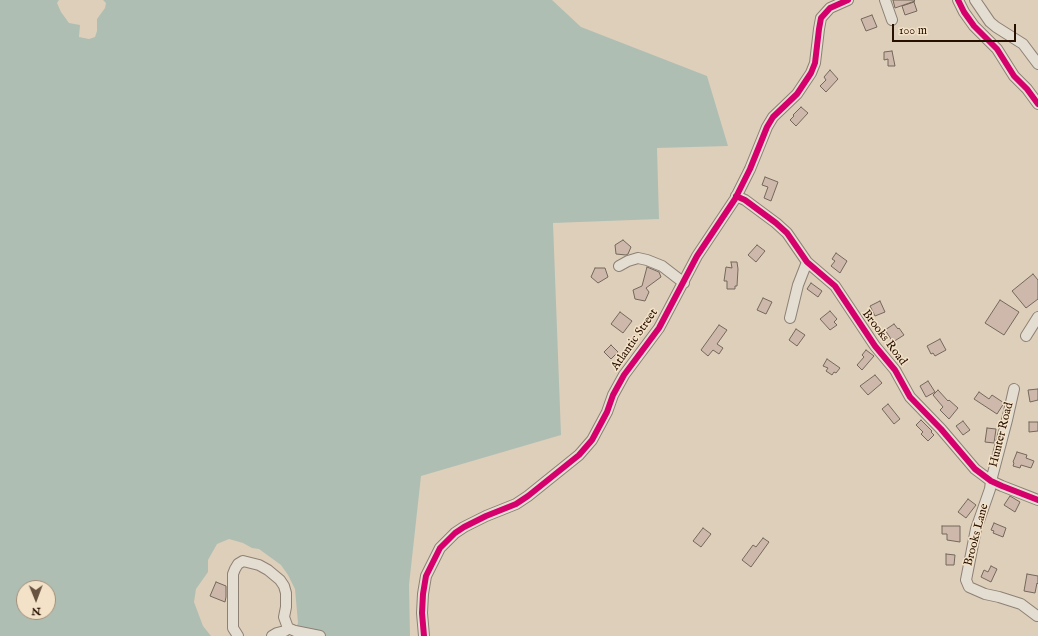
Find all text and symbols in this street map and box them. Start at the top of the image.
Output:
scale bar [894,16,1018,42]
text: 100 m [899,23,927,38]
street label: Atlantic Street [608,306,662,374]
street label: Brooks Road [859,307,909,369]
street label: Hunter Road [987,401,1017,469]
street label: Brooks Lane [962,502,992,568]
north arrow [16,580,56,620]
text: N [31,604,41,618]

